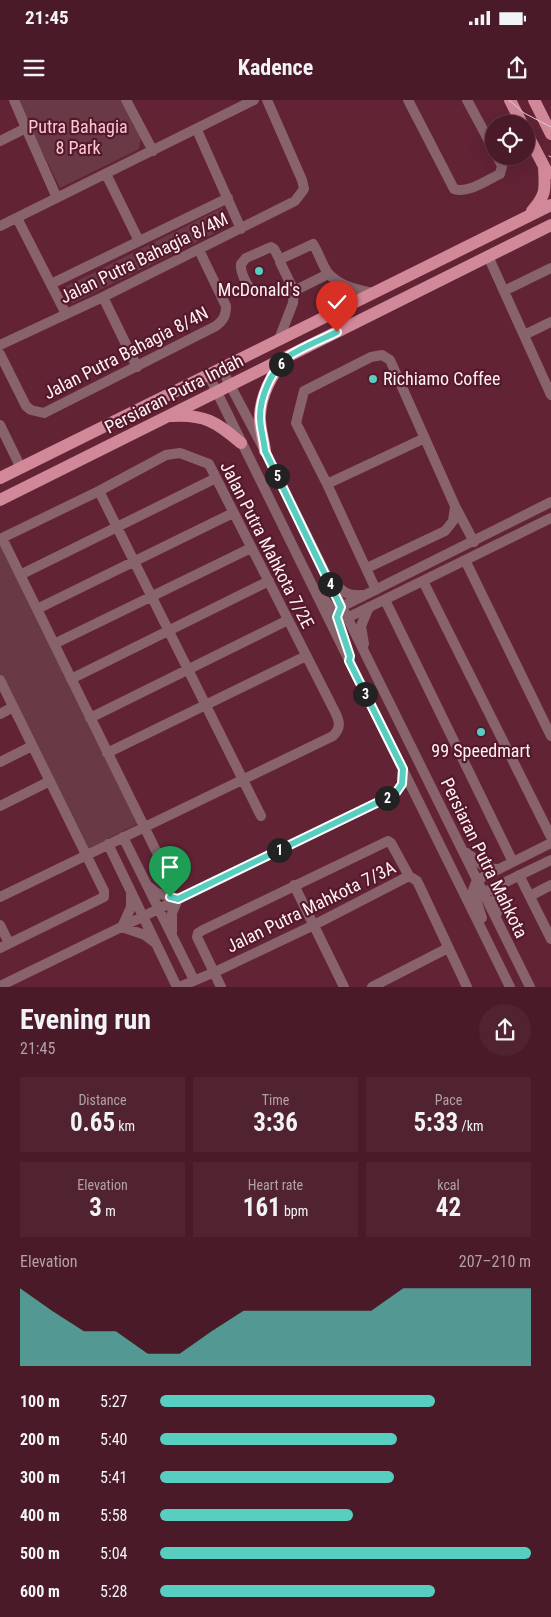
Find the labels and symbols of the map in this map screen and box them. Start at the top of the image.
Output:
park label: Putra Bahagia 8 Park [28,116,128,158]
street label: Jalan Putra Bahagia 8/4M [56,208,231,307]
marker: McDonald's [253,265,265,277]
place label: McDonald's [218,279,300,300]
pin [316,281,358,332]
street label: Jalan Putra Bahagia 8/4N [40,302,212,403]
street label: Persiaran Putra Indah [101,350,247,438]
pin: 6 [268,352,294,376]
place label: Richiamo Coffee [383,368,500,389]
marker: Richiamo Coffee [367,373,379,385]
street label: Jalan Putra Mahkota 7/2E [216,458,319,632]
pin: 5 [264,464,290,488]
pin: 4 [318,572,342,596]
pin: 3 [352,682,378,706]
marker: 99 Speedmart [475,726,487,738]
place label: 99 Speedmart [431,740,531,761]
street label: Persiaran Putra Mahkota [437,774,532,941]
pin: 2 [374,786,400,810]
pin: 1 [266,838,292,862]
pin [149,846,191,897]
street label: Jalan Putra Mahkota 7/3A [223,856,399,957]

